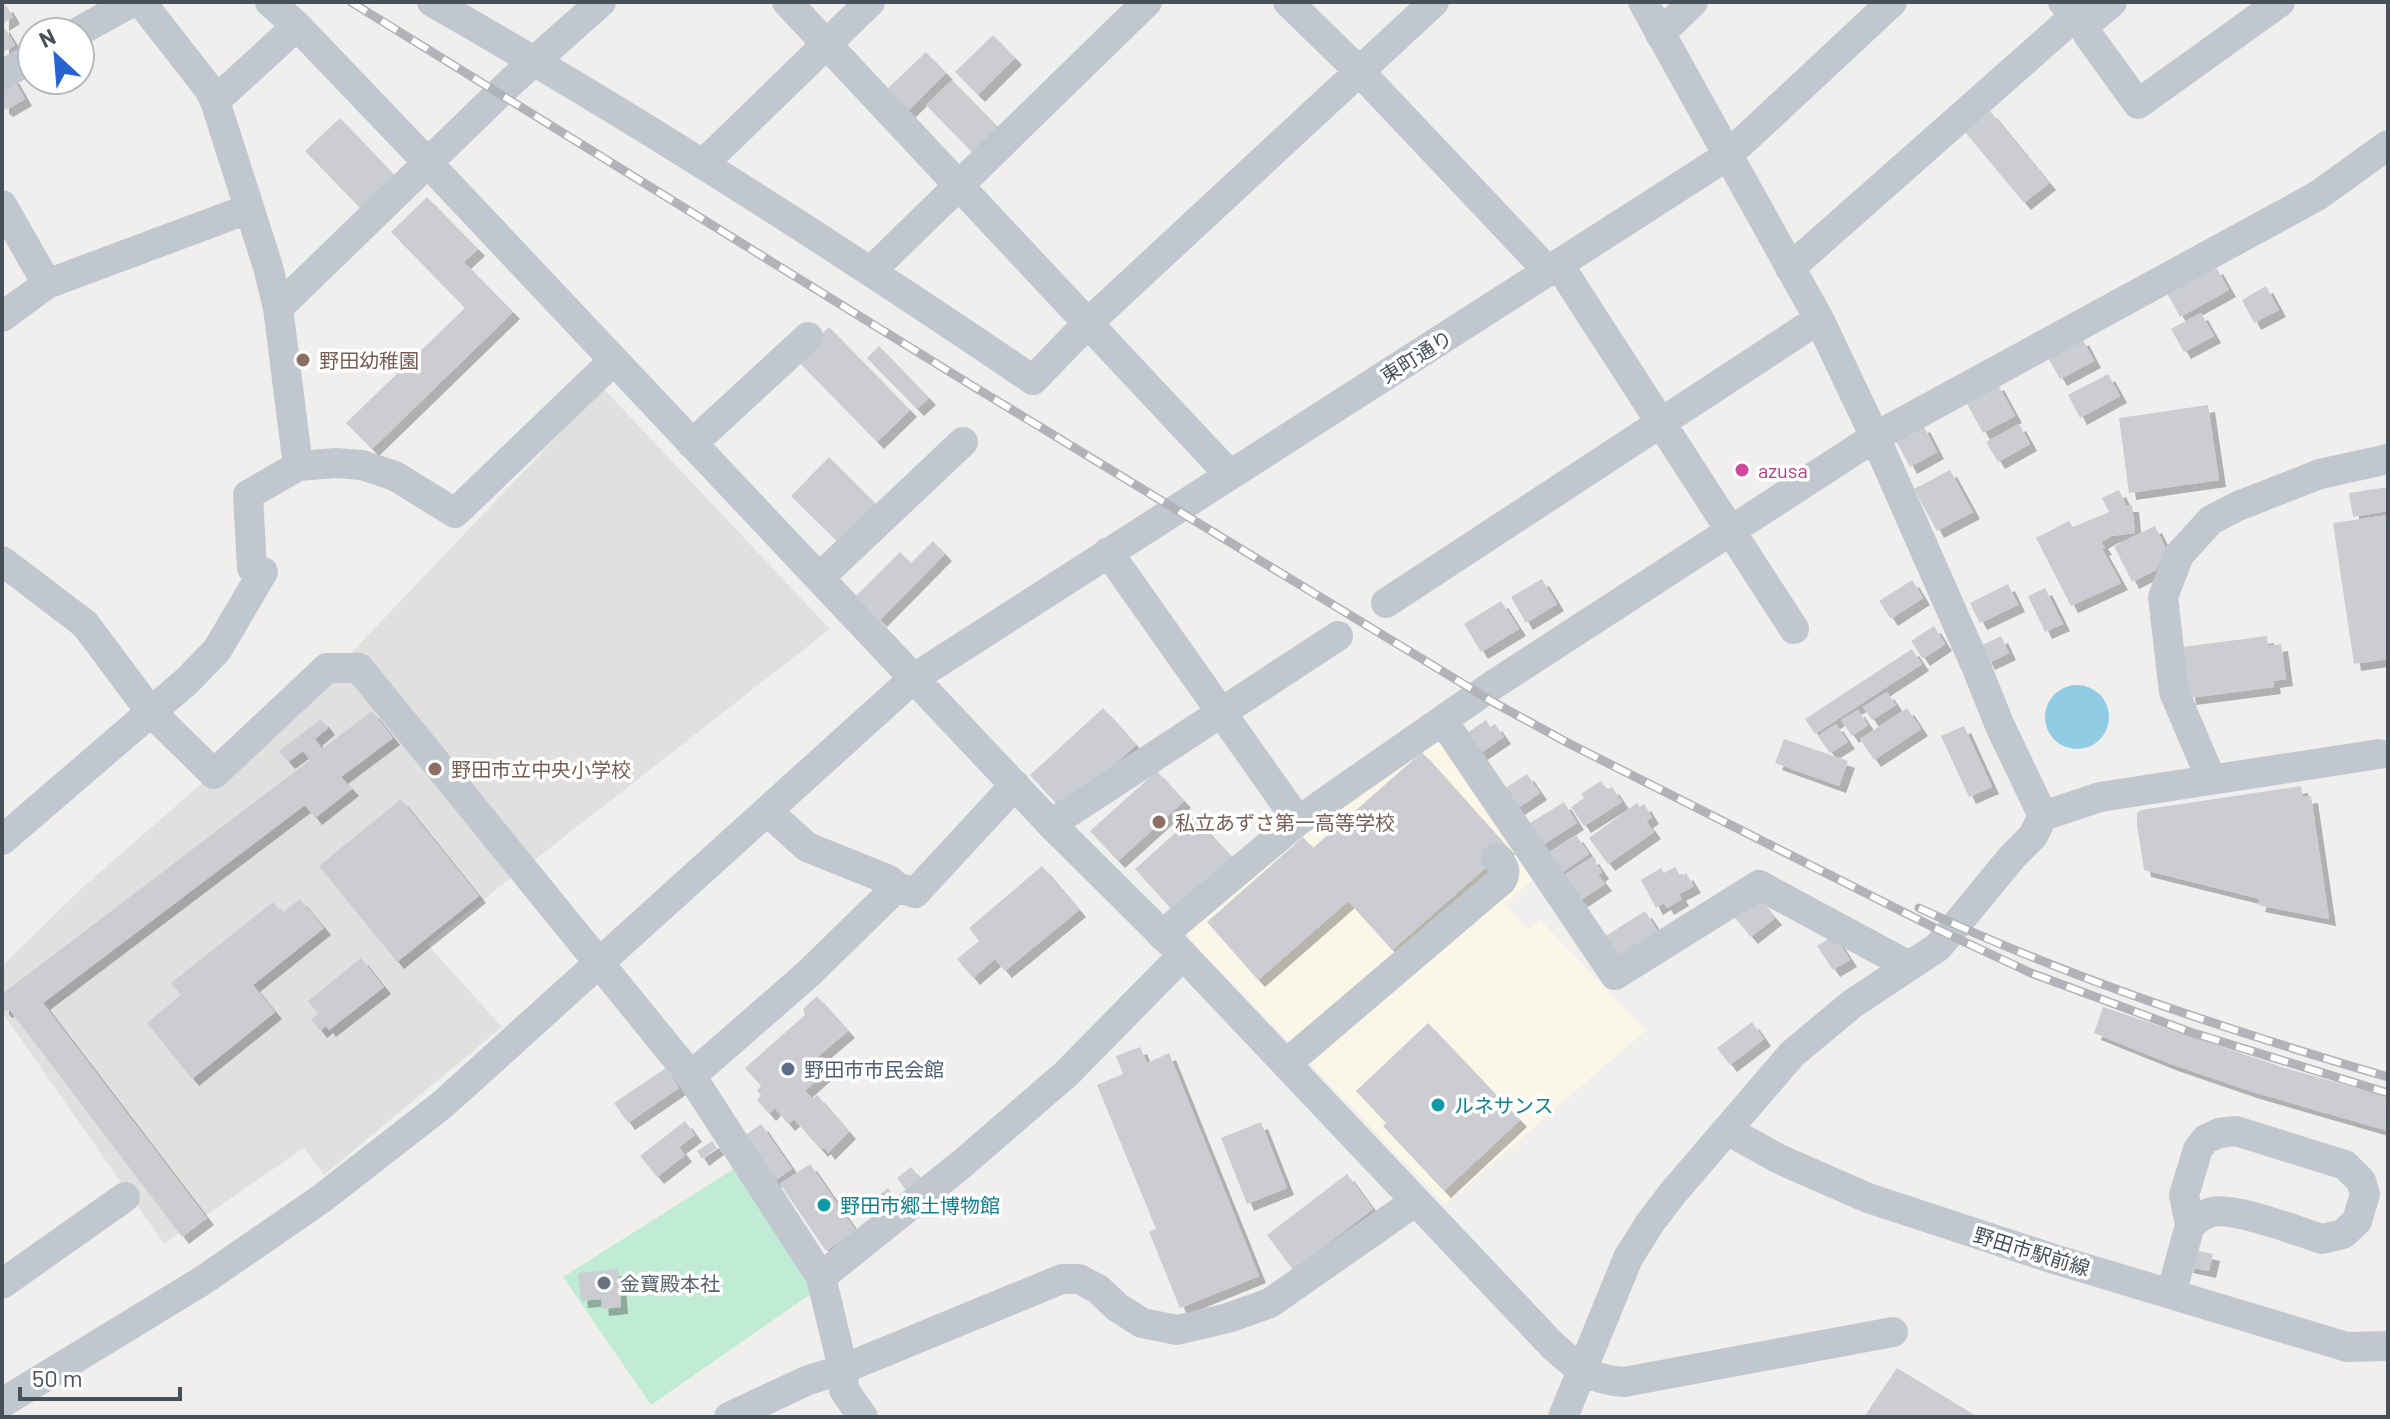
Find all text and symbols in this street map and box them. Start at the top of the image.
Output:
north arrow [16,16,96,96]
text: N [35,22,59,52]
street label: 東町通り [1376,325,1456,387]
place label: 野田幼稚園 [319,348,419,372]
marker: 野田幼稚園 [294,351,312,369]
place label: azusa [1758,458,1808,482]
marker: azusa [1733,461,1751,479]
place label: 野田市立中央小学校 [451,757,631,781]
marker: 野田市立中央小学校 [426,760,444,778]
place label: 私立あずさ第一高等学校 [1175,810,1395,834]
marker: 私立あずさ第一高等学校 [1150,813,1168,831]
place label: 野田市市民会館 [804,1057,944,1081]
marker: 野田市市民会館 [779,1060,797,1078]
place label: ルネサンス [1454,1093,1554,1117]
marker: ルネサンス [1429,1096,1447,1114]
place label: 野田市郷土博物館 [840,1193,1000,1217]
marker: 野田市郷土博物館 [815,1196,833,1214]
street label: 野田市駅前線 [1971,1222,2093,1280]
place label: 金寶殿本社 [620,1271,720,1295]
marker: 金寶殿本社 [595,1274,613,1292]
scale bar [20,1351,180,1401]
text: 50 m [32,1363,83,1392]

